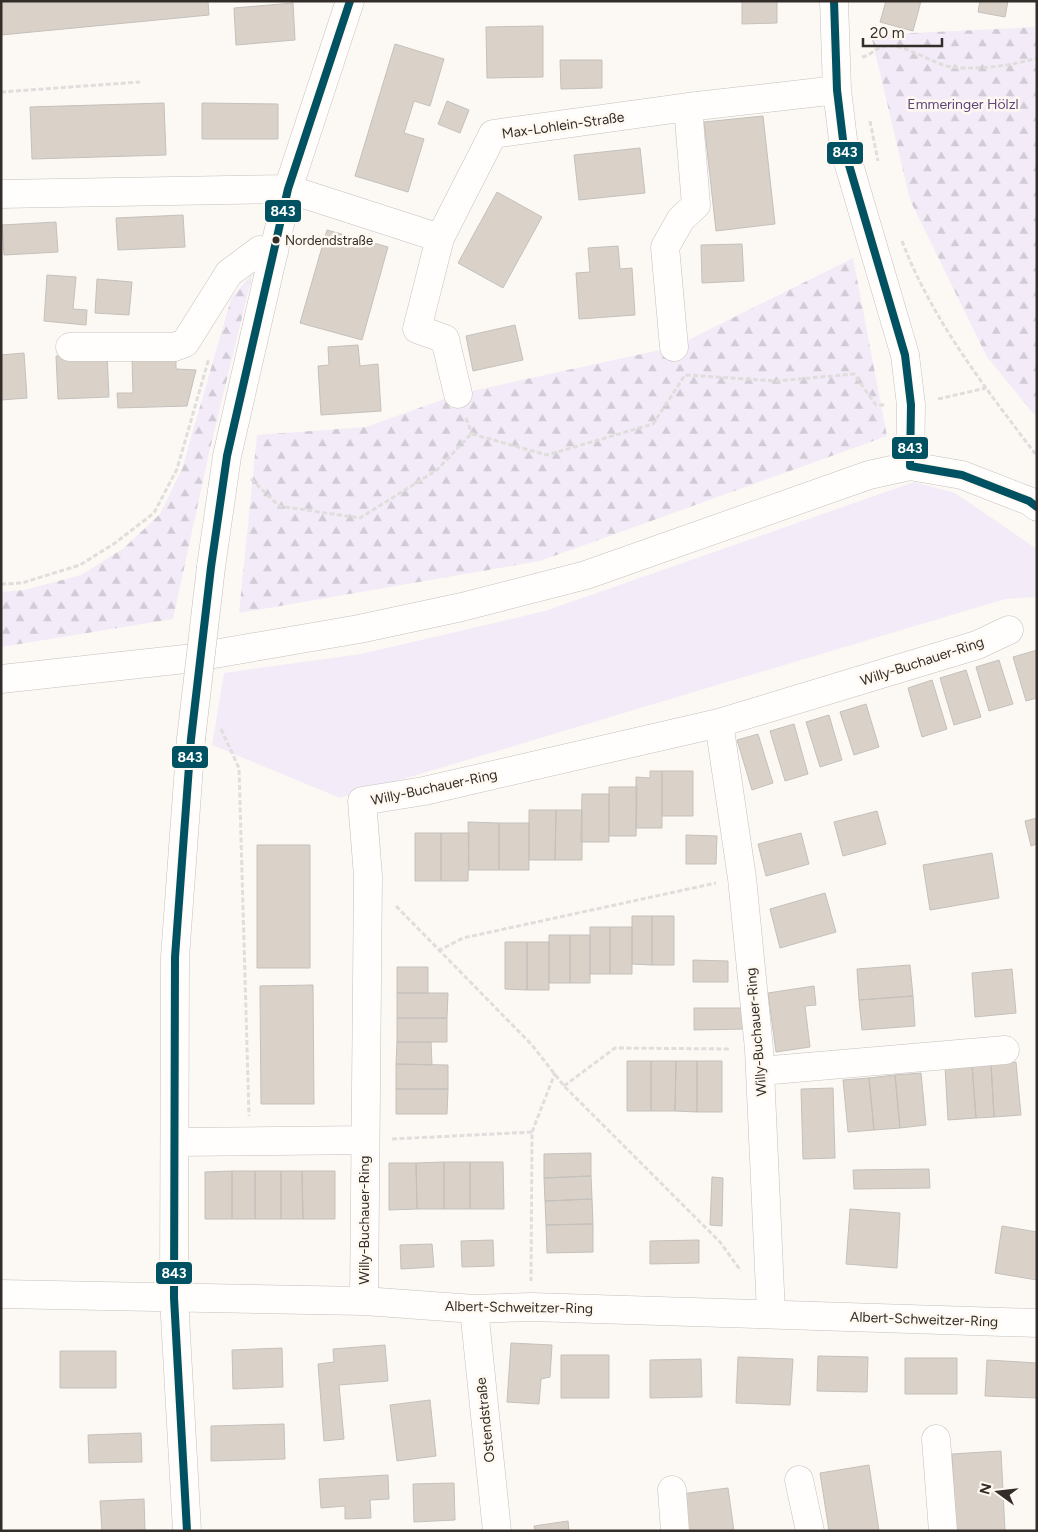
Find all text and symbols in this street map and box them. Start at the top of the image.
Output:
scale bar [863,15,942,47]
text: 20 m [870,24,904,42]
park label: Emmeringer Hölzl [907,96,1019,113]
street label: Max-Lohlein-Straße [501,108,626,143]
line badge: 843 [826,141,864,165]
text: 843 [832,144,858,161]
line badge: 843 [264,199,302,223]
text: 843 [270,203,296,220]
place label: Nordendstraße [285,233,373,248]
marker: Nordendstraße [271,235,281,245]
line badge: 843 [891,436,929,460]
text: 843 [897,440,923,457]
street label: Willy-Buchauer-Ring [858,633,986,689]
line badge: 843 [171,745,209,769]
text: 843 [177,749,203,766]
street label: Willy-Buchauer-Ring [369,766,499,809]
street label: Willy-Buchauer-Ring [742,967,771,1097]
street label: Willy-Buchauer-Ring [356,1155,373,1285]
line badge: 843 [155,1261,193,1285]
text: 843 [161,1265,187,1282]
street label: Albert-Schweitzer-Ring [445,1298,593,1317]
street label: Albert-Schweitzer-Ring [850,1308,998,1331]
street label: Ostendstraße [473,1376,498,1463]
north arrow [973,1467,1023,1517]
text: N [976,1481,996,1496]

